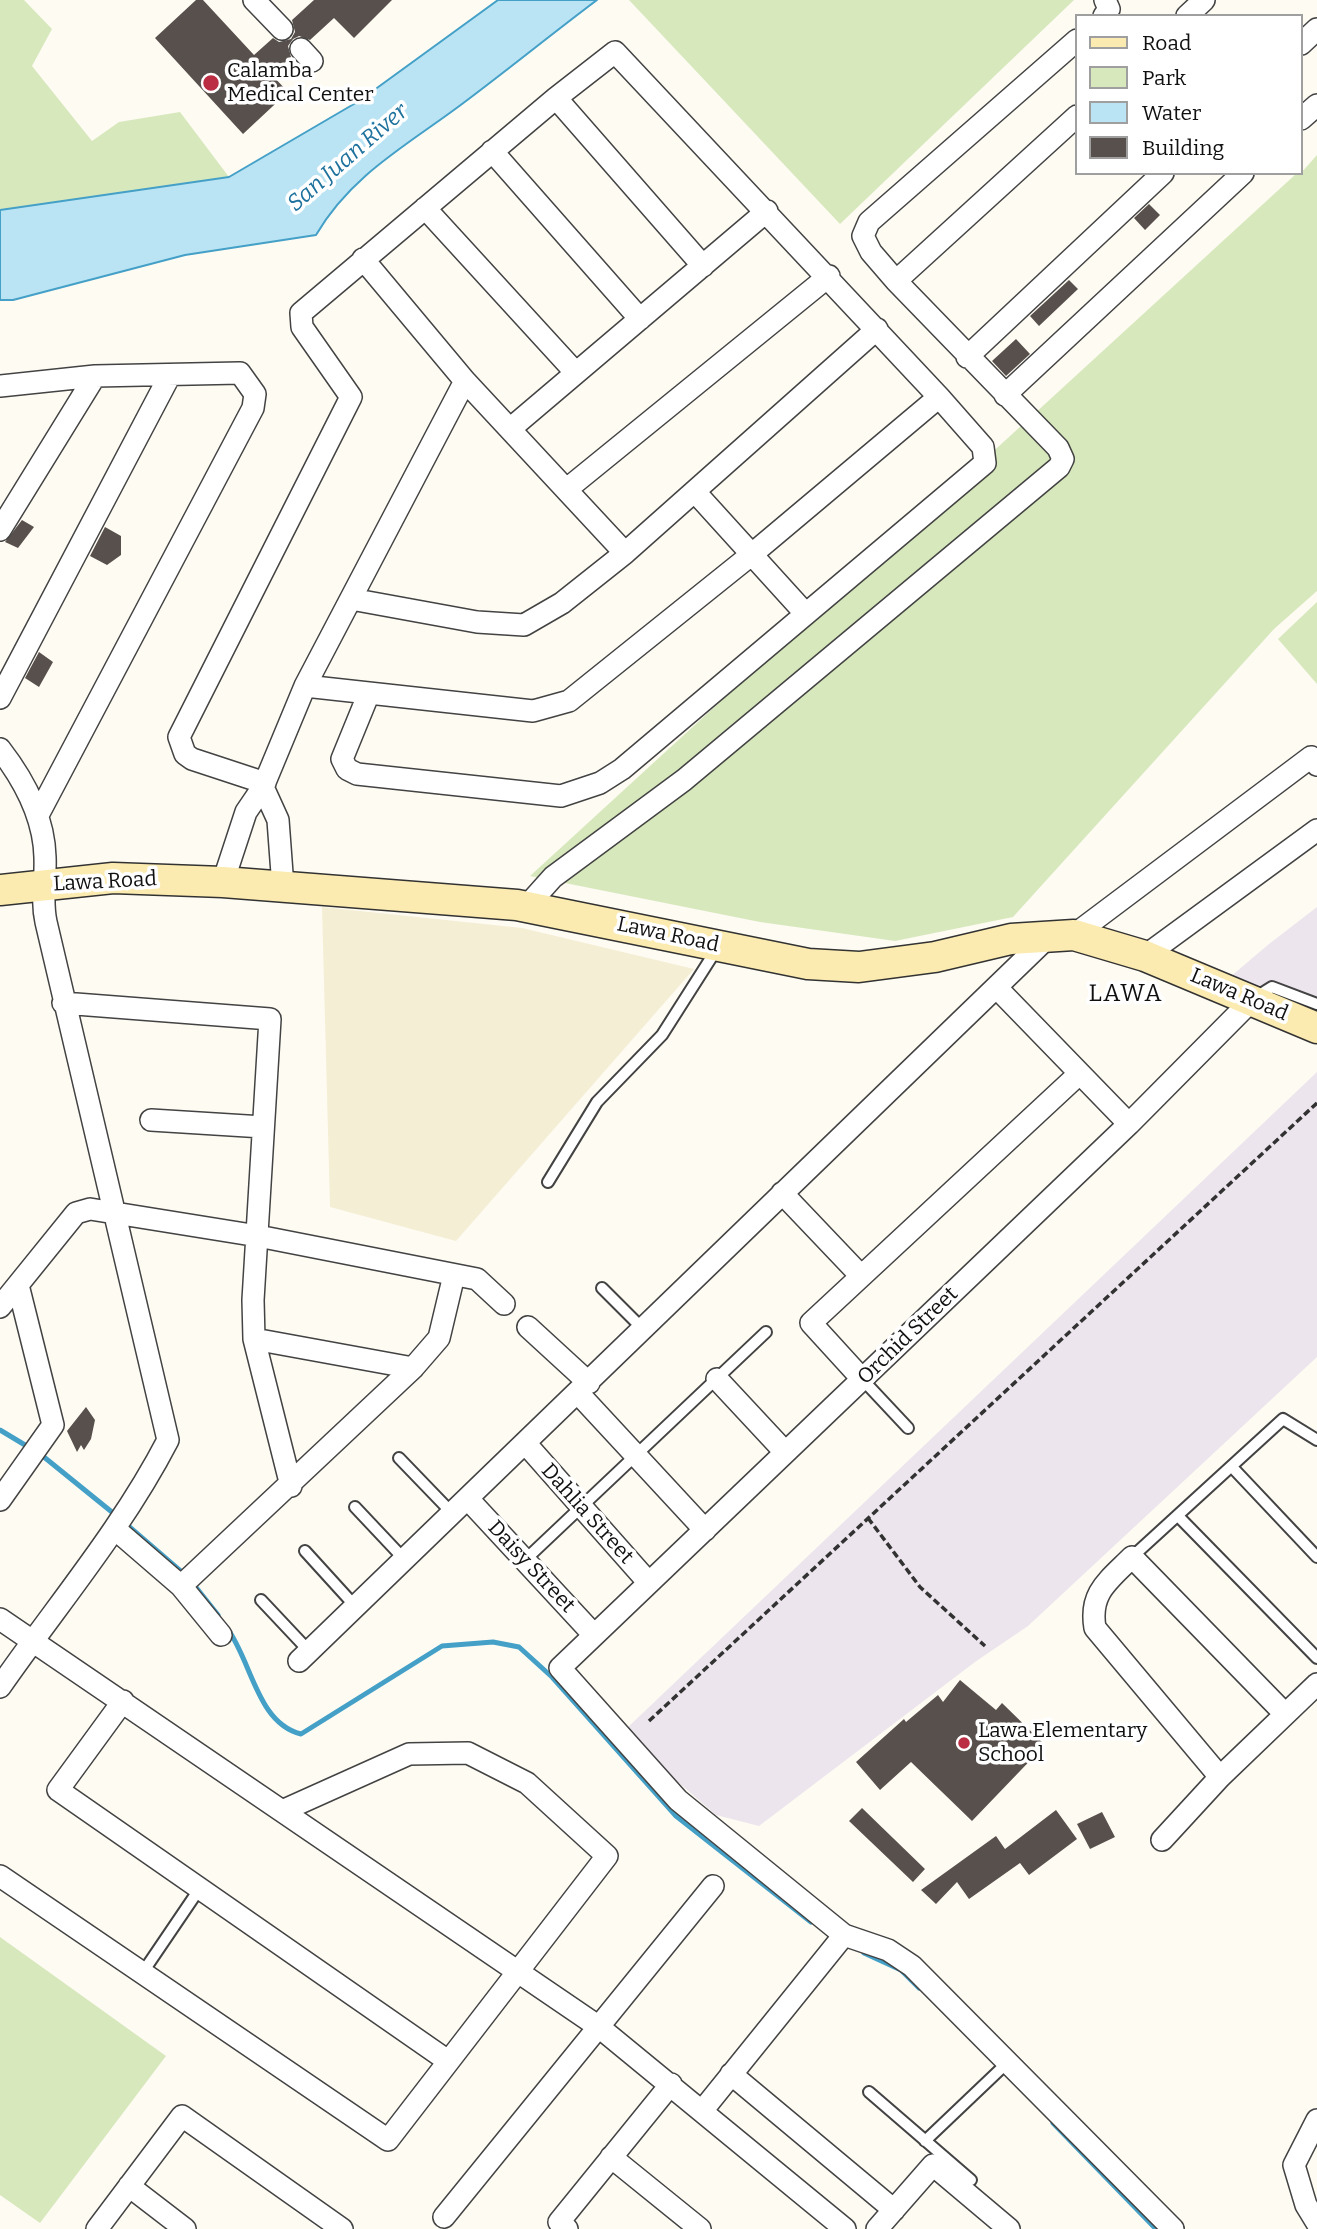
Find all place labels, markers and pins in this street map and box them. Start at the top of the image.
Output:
place label: Calamba Medical Center [227,58,374,108]
marker: Calamba Medical Center [201,73,221,93]
place label: Lawa Elementary School [978,1718,1147,1768]
marker: Lawa Elementary School [956,1735,972,1751]

